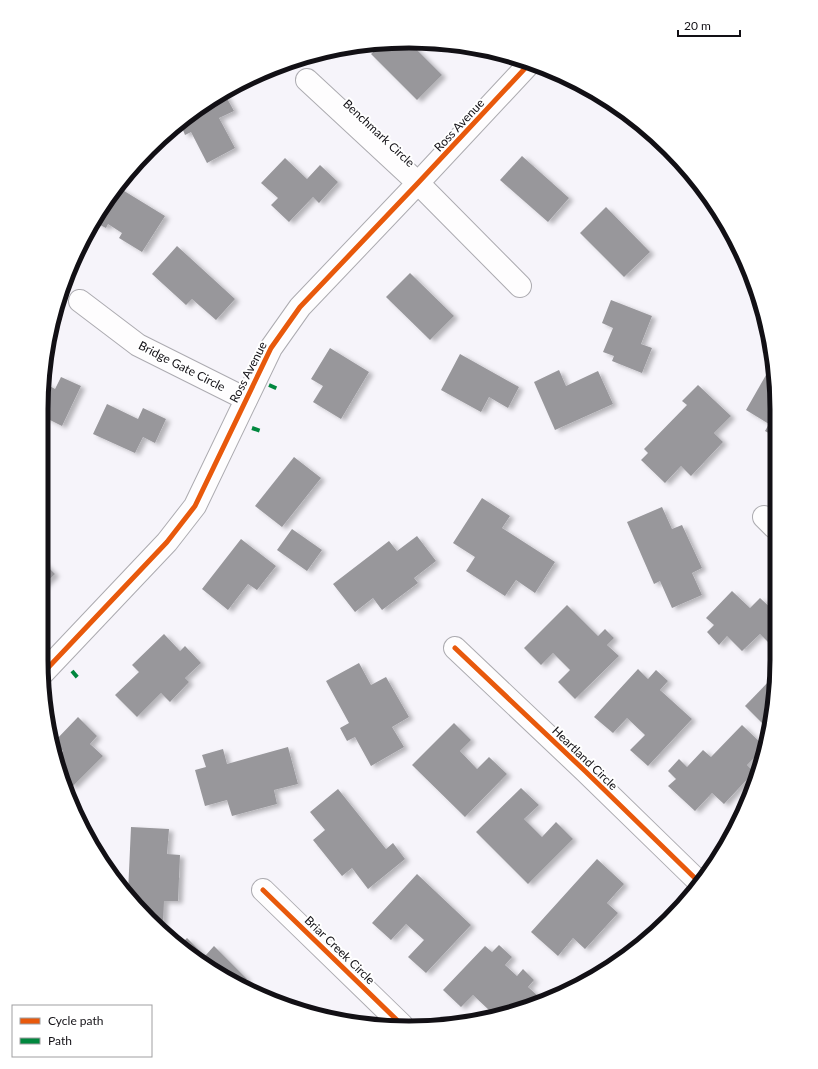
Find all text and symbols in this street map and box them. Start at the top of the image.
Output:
scale bar [678,12,740,38]
text: 20 m [684,18,711,33]
street label: Ross Avenue [431,95,487,155]
street label: Benchmark Circle [340,96,418,170]
street label: Bridge Gate Circle [136,338,228,394]
street label: Ross Avenue [226,339,270,405]
street label: Heartland Circle [549,723,621,793]
street label: Briar Creek Circle [302,913,378,987]
legend [12,1005,152,1057]
text: Cycle path [48,1013,103,1028]
text: Path [48,1033,72,1048]

